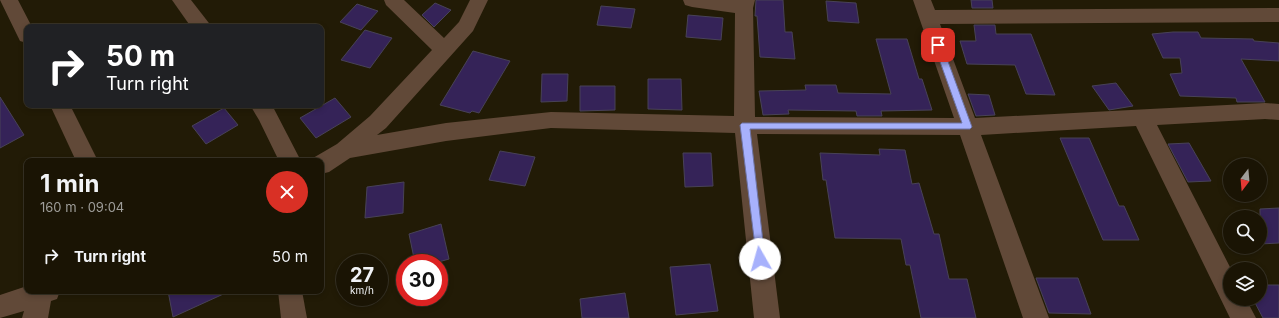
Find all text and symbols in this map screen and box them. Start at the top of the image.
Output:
pin [921,28,955,62]
icon: arrive [927,34,949,56]
text: 50 m [106,39,175,73]
icon: right [40,40,92,92]
text: Turn right [106,73,189,94]
north arrow [1223,158,1267,202]
map controls [1223,158,1267,306]
text: 1 min [40,169,99,198]
button: close [266,171,308,213]
text: 160 m · 09:04 [40,199,124,215]
button: search [1223,210,1267,254]
position arrow [739,238,781,280]
icon: right [40,245,62,267]
text: Turn right [74,247,146,266]
text: 50 m [272,247,308,266]
speed limit sign: 30 [396,254,448,306]
button: layers [1223,262,1267,306]
text: 27 [350,263,374,287]
text: km/h [350,284,374,296]

